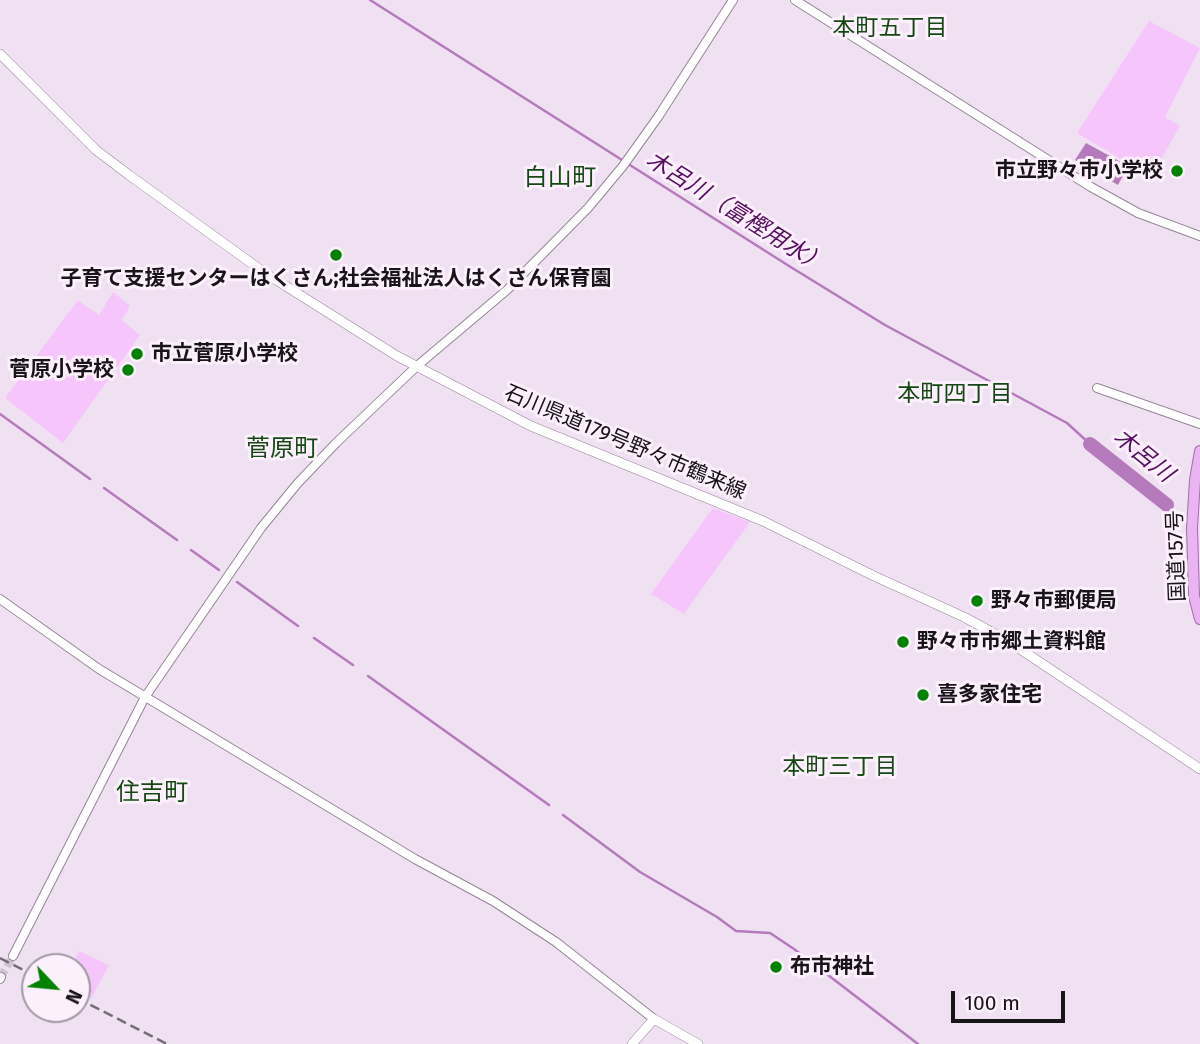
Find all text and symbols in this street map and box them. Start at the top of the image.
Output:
district label: 本町五丁目 [833,15,947,43]
water label: 木呂川（富樫用水） [641,146,831,280]
place label: 市立野々市小学校 [995,158,1163,184]
marker: 市立野々市小学校 [1169,163,1185,179]
district label: 白山町 [524,164,596,192]
marker: 子育て支援センターはくさん;社会福祉法人はくさん保育園 [328,247,344,263]
place label: 子育て支援センターはくさん;社会福祉法人はくさん保育園 [60,266,612,292]
place label: 市立菅原小学校 [151,341,298,367]
marker: 市立菅原小学校 [129,346,145,362]
place label: 菅原小学校 [9,357,114,383]
marker: 菅原小学校 [120,362,136,378]
street label: 石川県道179号野々市鶴来線 [500,381,750,505]
district label: 本町四丁目 [898,381,1012,409]
water label: 木呂川 [1108,424,1178,488]
district label: 菅原町 [246,435,318,463]
street label: 国道157号 [1163,510,1191,602]
place label: 野々市郵便局 [991,588,1117,614]
marker: 野々市郵便局 [969,593,985,609]
place label: 野々市市郷土資料館 [917,629,1106,655]
marker: 野々市市郷土資料館 [895,634,911,650]
place label: 喜多家住宅 [937,682,1042,708]
marker: 喜多家住宅 [915,687,931,703]
district label: 本町三丁目 [783,754,897,782]
district label: 住吉町 [116,779,188,807]
north arrow [21,953,91,1023]
place label: 布市神社 [790,954,874,980]
marker: 布市神社 [768,959,784,975]
scale bar [955,978,1069,1022]
text: N [60,986,87,1007]
text: 100 m [964,990,1020,1016]

